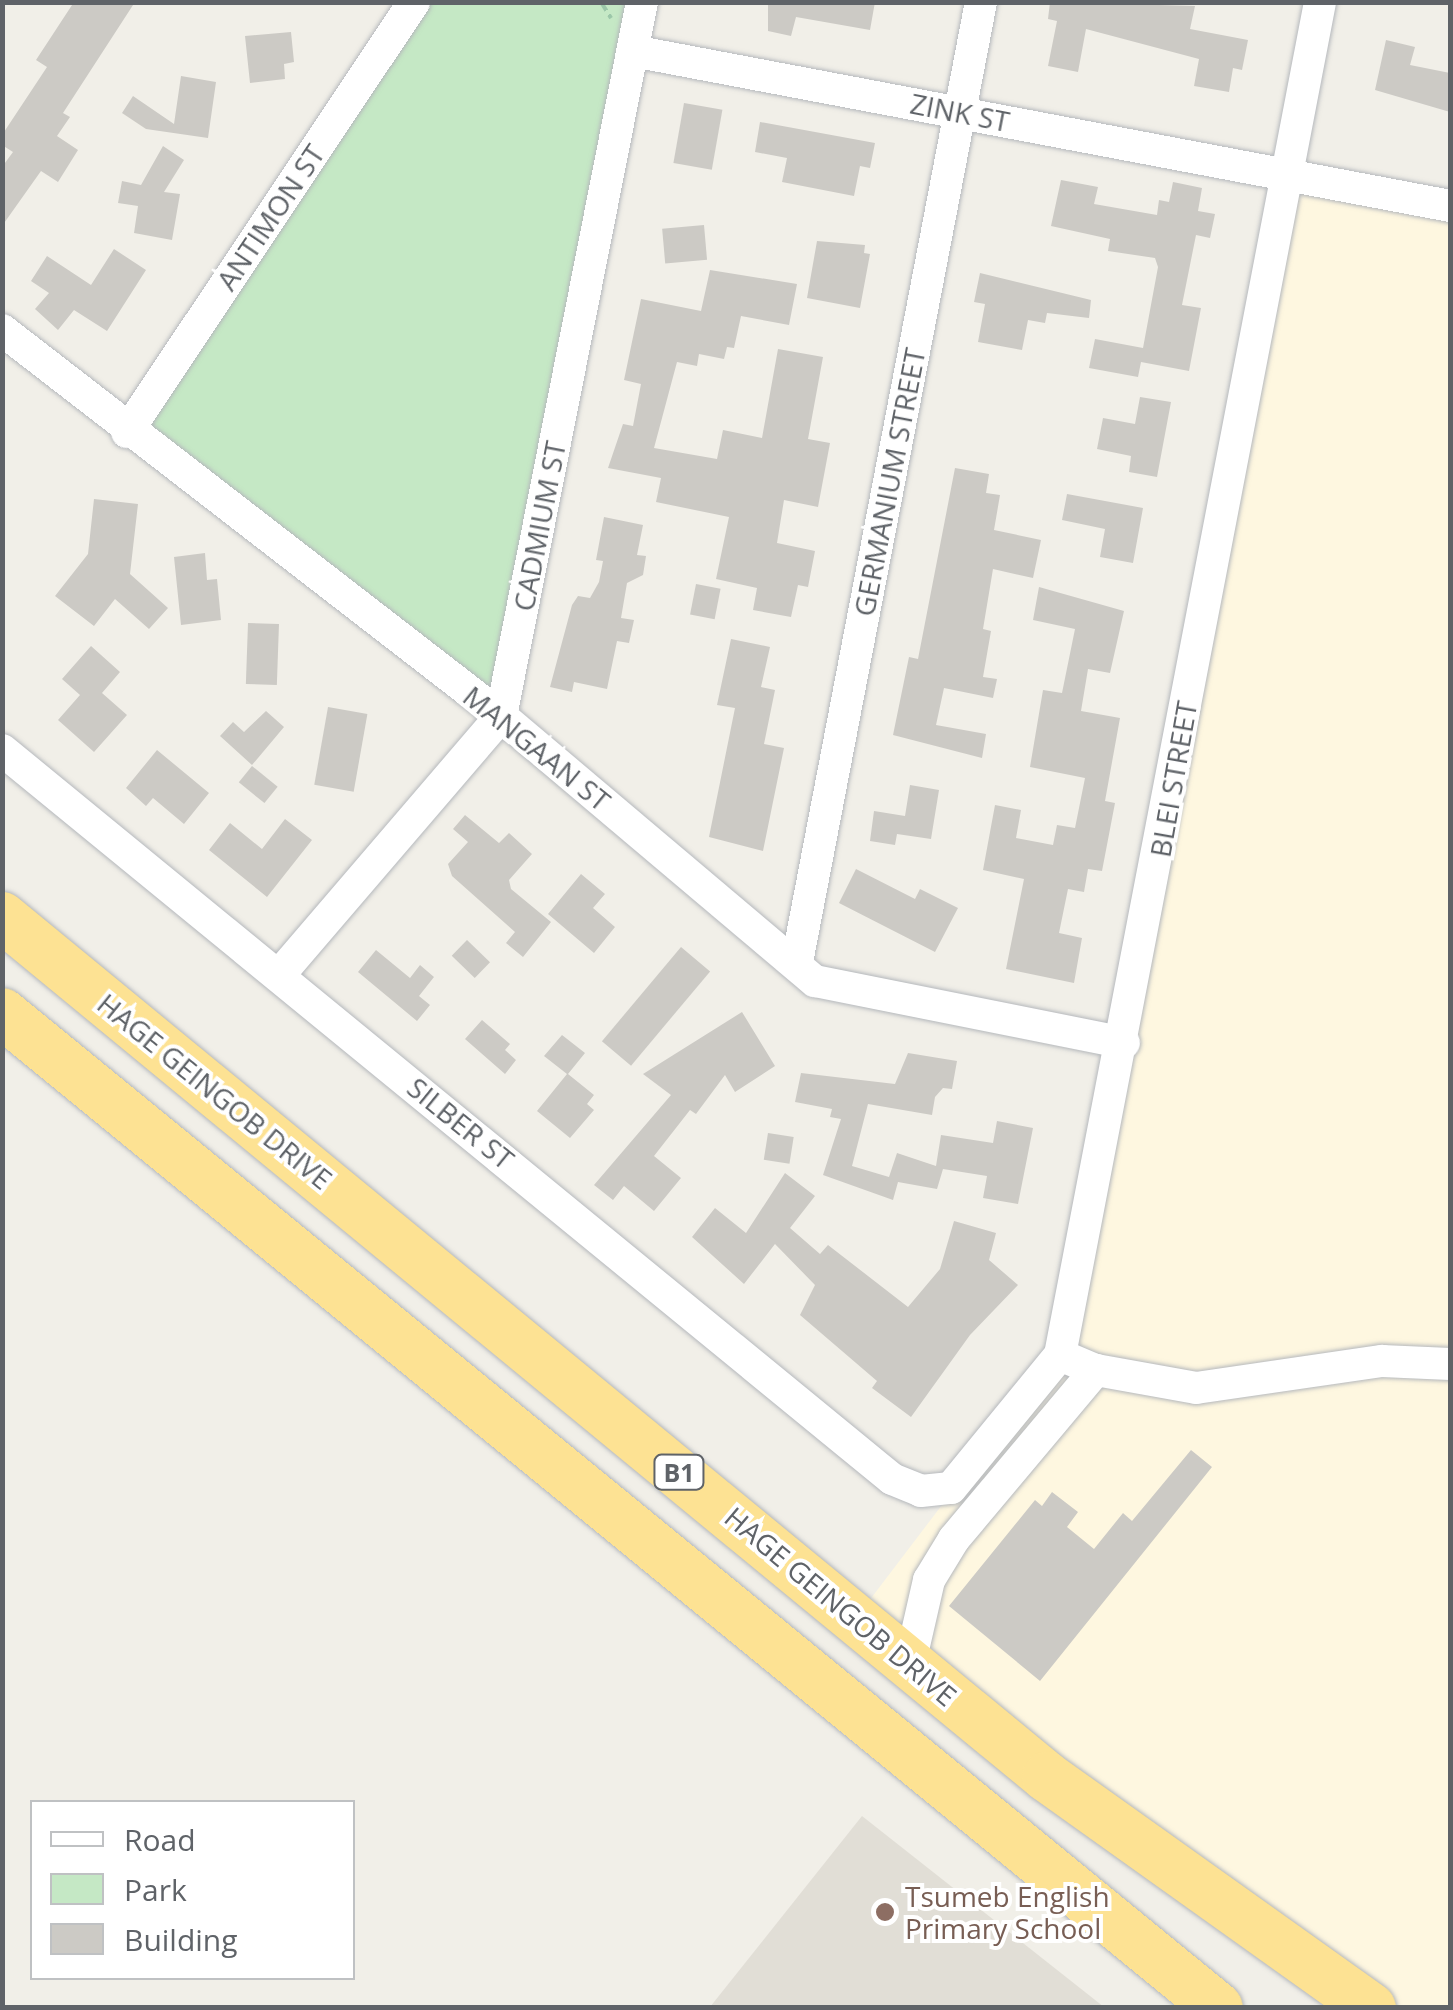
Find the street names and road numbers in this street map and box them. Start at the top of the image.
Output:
street label: ZINK ST [908,86,1012,138]
street label: ANTIMON ST [209,138,331,296]
street label: GERMANIUM STREET [847,345,931,619]
street label: CADMIUM ST [506,438,572,614]
street label: MANGAAN ST [457,679,617,817]
street label: BLEI STREET [1143,698,1203,860]
street label: HAGE GEINGOB DRIVE [91,986,339,1196]
street label: SILBER ST [401,1070,521,1176]
road number: B1 [652,1452,706,1492]
street label: HAGE GEINGOB DRIVE [719,1499,963,1713]

